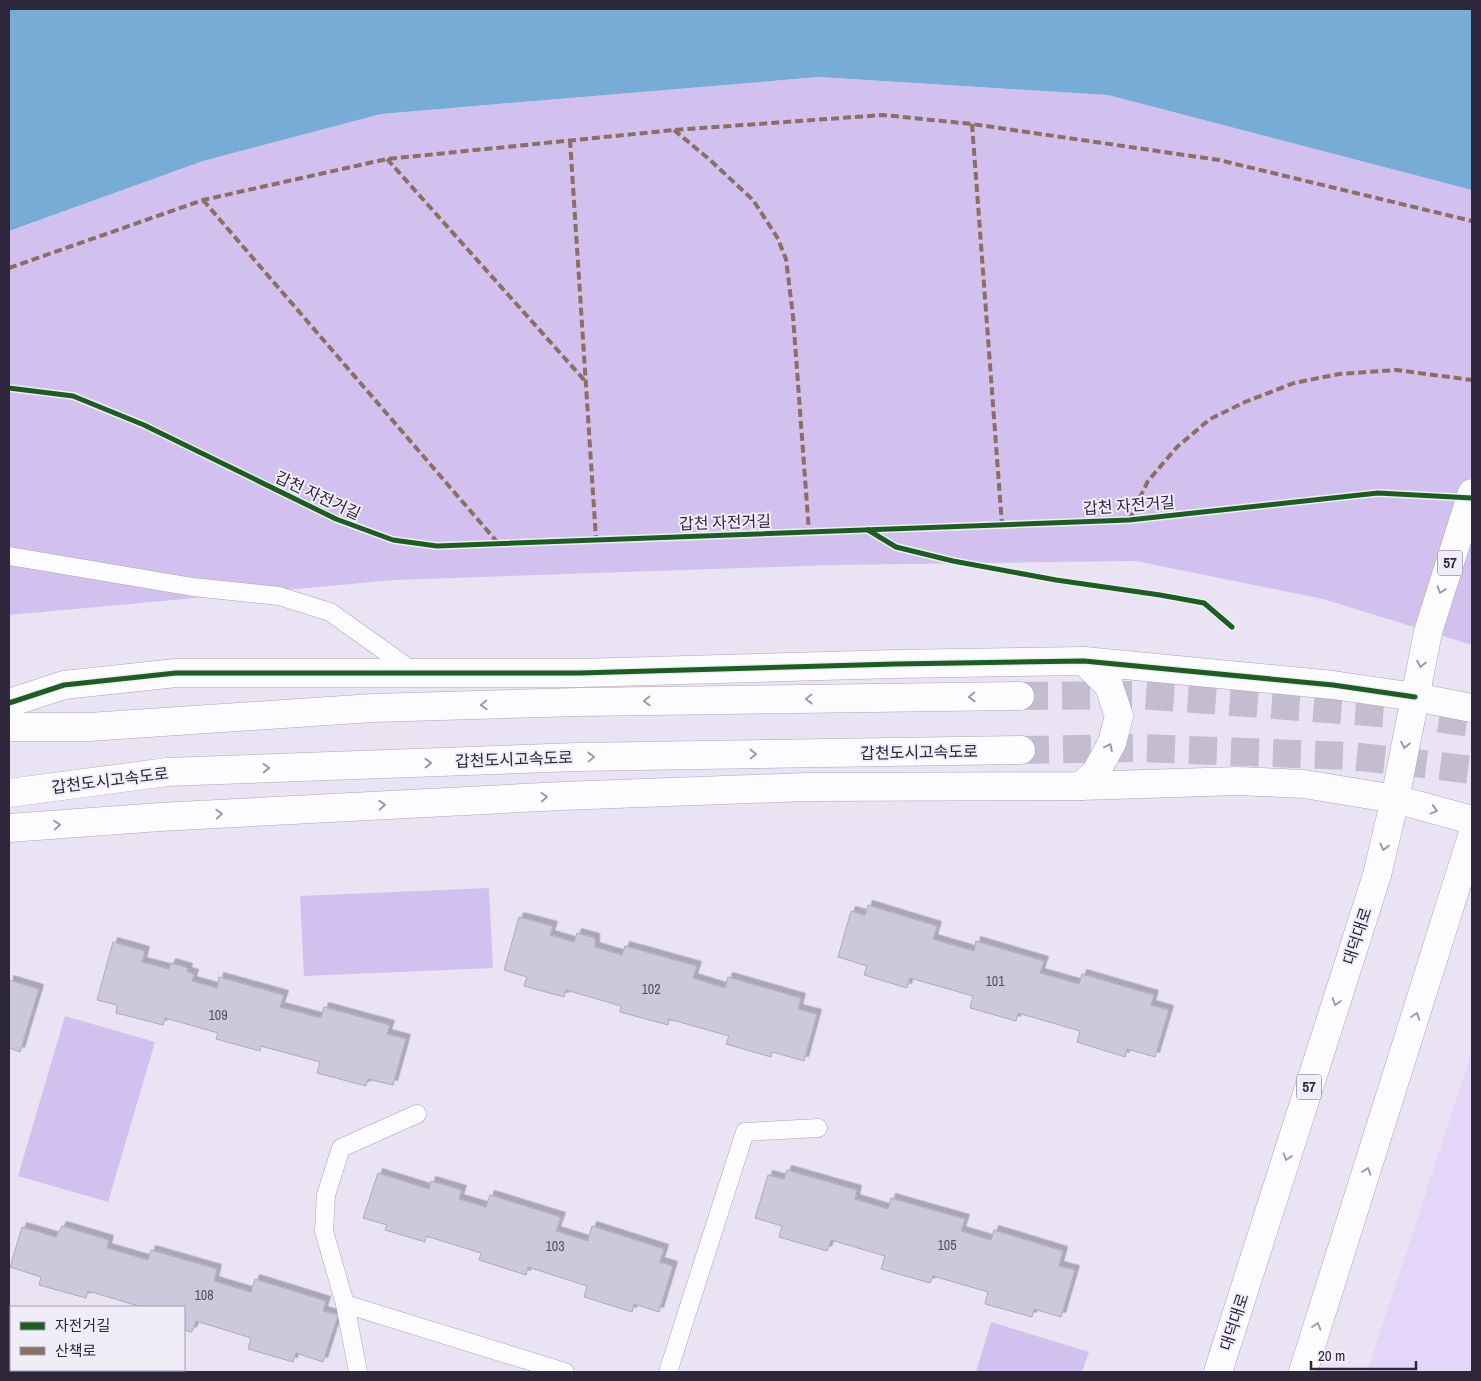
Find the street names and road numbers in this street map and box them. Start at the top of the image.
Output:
street label: 갑천 자전거길 [272,466,364,524]
street label: 갑천 자전거길 [1082,491,1176,519]
street label: 갑천 자전거길 [679,509,771,535]
road number: 57 [1438,550,1462,576]
street label: 갑천도시고속도로 [860,740,978,764]
street label: 갑천도시고속도로 [455,746,574,772]
street label: 갑천도시고속도로 [50,762,170,798]
street label: 대덕대로 [1337,904,1377,967]
road number: 57 [1296,1074,1322,1100]
street label: 대덕대로 [1214,1290,1254,1353]

